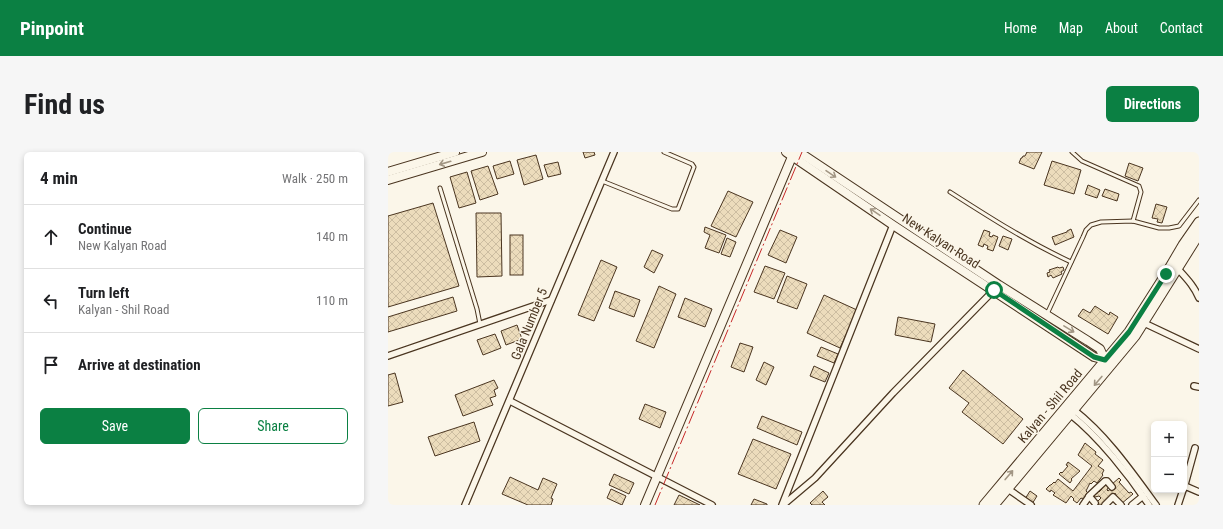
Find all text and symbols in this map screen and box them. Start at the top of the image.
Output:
text: Pinpoint [20,17,84,40]
text: Home [1004,20,1037,36]
text: Map [1059,20,1083,36]
text: About [1105,20,1138,36]
text: Contact [1160,20,1203,36]
button: Directions [1106,86,1199,122]
text: Find us [24,88,105,121]
one-way arrow [438,160,451,167]
text: 4 min [40,168,78,188]
one-way arrow [825,170,836,178]
text: Walk · 250 m [282,171,348,186]
one-way arrow [869,208,880,216]
street label: New Kalyan Road [900,211,982,271]
text: Continue [78,220,132,238]
icon: ahead [40,226,62,248]
text: 140 m [316,229,348,244]
text: New Kalyan Road [78,238,167,253]
route end [1157,265,1175,283]
route start [985,281,1003,299]
text: Turn left [78,284,129,302]
street label: Gala Number 5 [508,286,550,362]
icon: left [40,290,62,312]
text: 110 m [316,293,348,308]
text: Kalyan - Shil Road [78,302,169,317]
one-way arrow [1063,325,1074,333]
icon: arrive [40,354,62,376]
text: Arrive at destination [78,356,201,374]
street label: Kalyan - Shil Road [1015,366,1085,446]
one-way arrow [1094,375,1103,386]
button: Save [40,408,190,444]
button: Share [198,408,348,444]
map controls [1151,421,1187,493]
button: + [1151,421,1187,457]
button: − [1151,457,1187,493]
one-way arrow [1005,470,1014,480]

